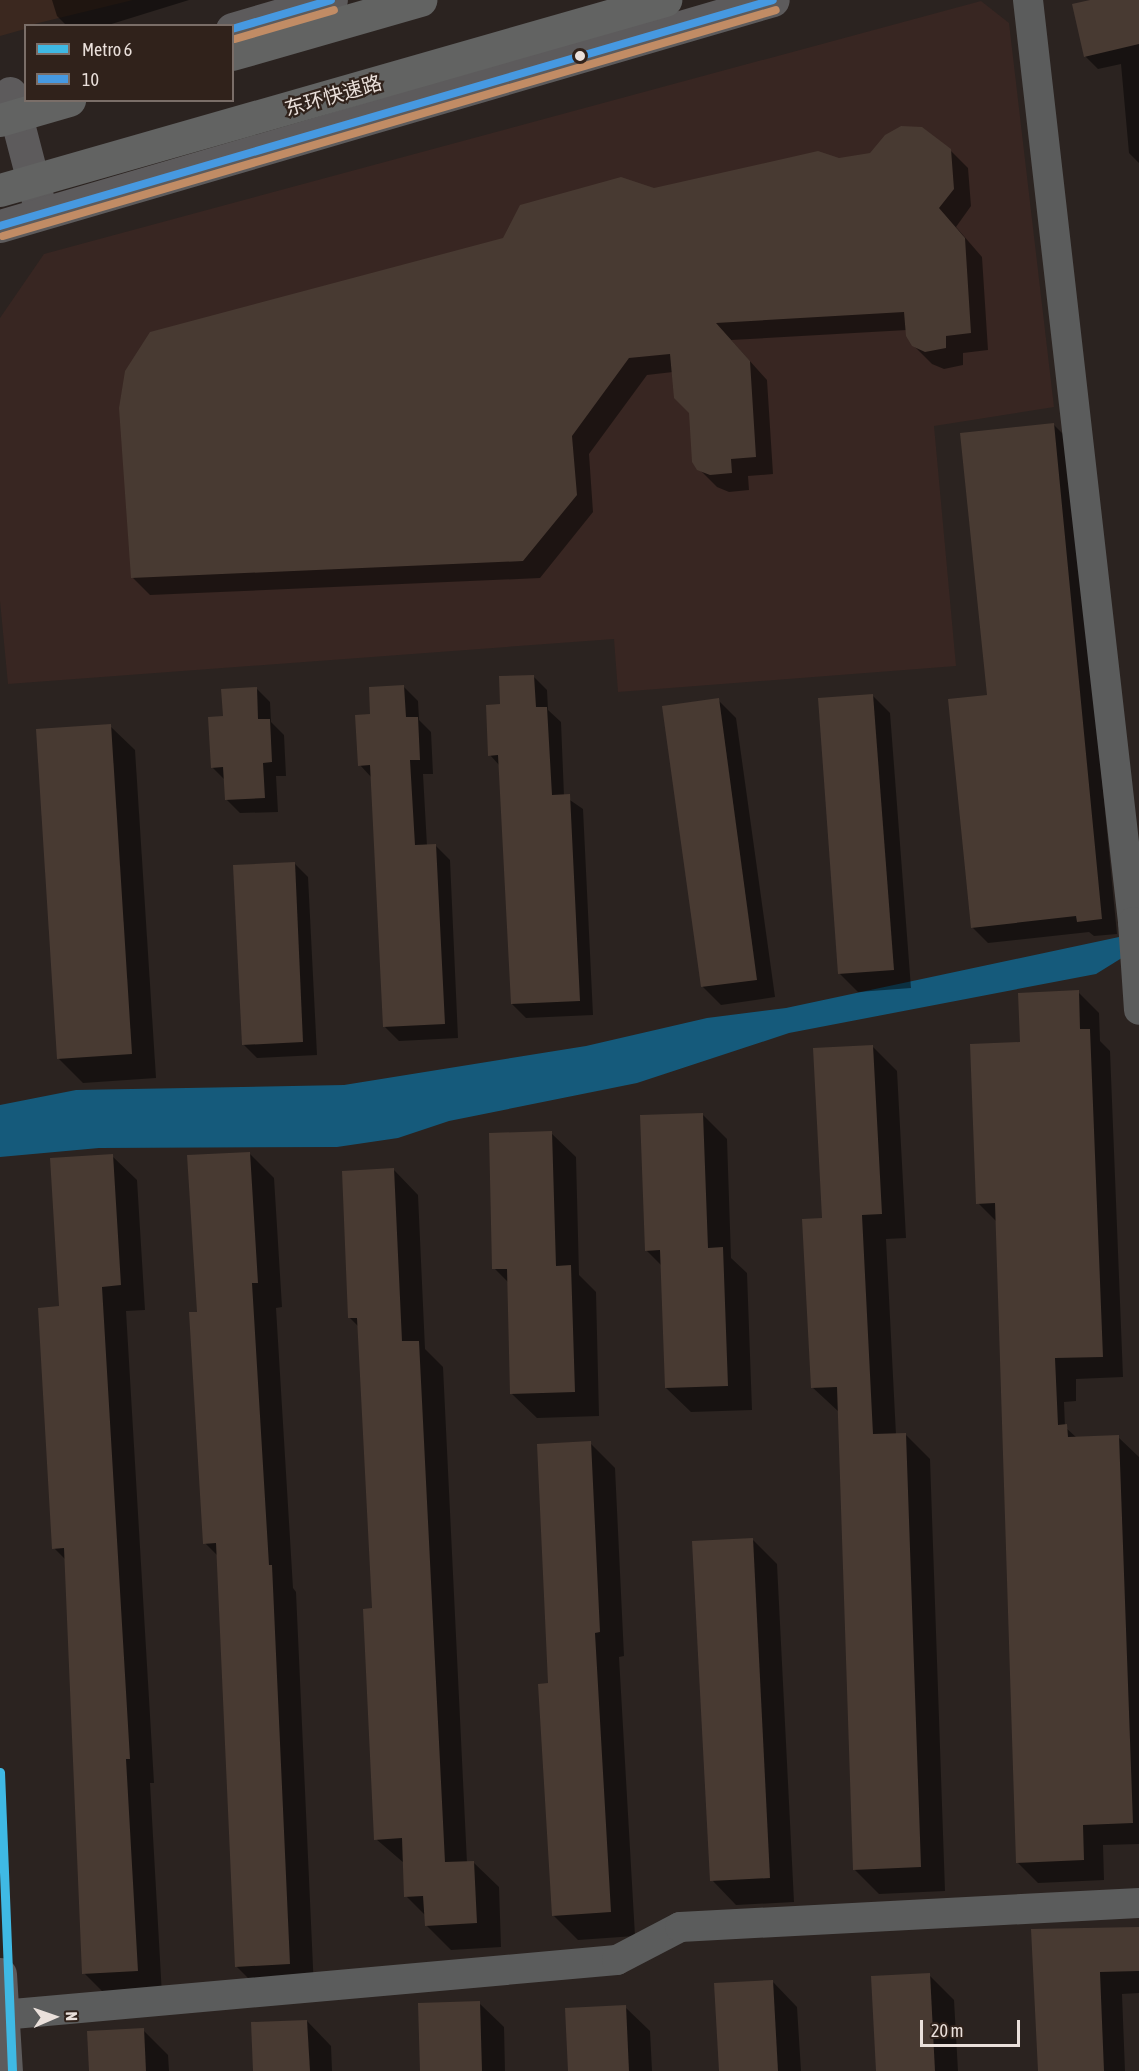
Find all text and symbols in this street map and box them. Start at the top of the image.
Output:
legend [24,24,234,102]
text: Metro 6 [82,39,132,60]
unlabelled marker [574,50,586,62]
text: 10 [82,69,99,90]
street label: 东环快速路 [282,70,384,120]
north arrow [24,1987,84,2047]
scale bar [923,2008,1024,2046]
text: N [63,2011,81,2021]
text: 20 m [931,2020,963,2041]

